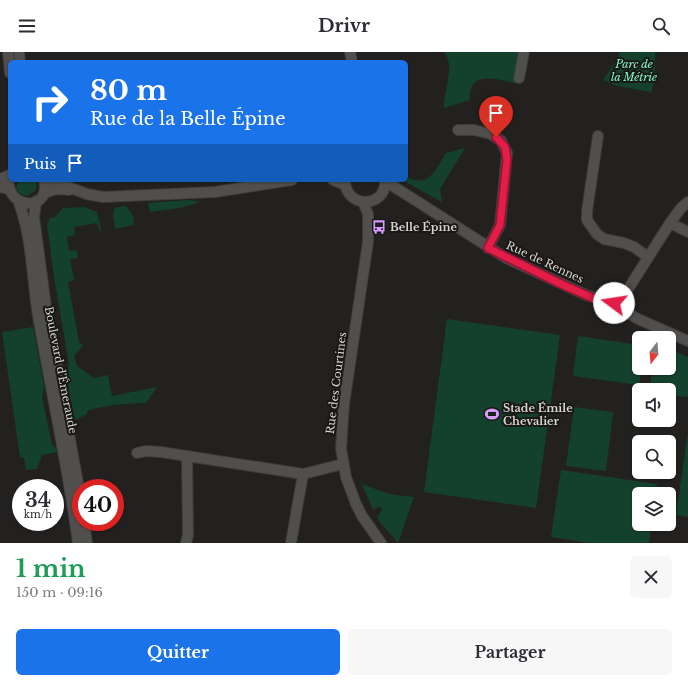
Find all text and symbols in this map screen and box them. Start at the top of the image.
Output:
icon: menu [16,15,38,37]
text: Drivr [318,15,370,37]
icon: search [650,15,672,37]
park label: Parc de la Métrie [611,57,657,84]
text: 80 m [90,73,167,108]
icon: right [24,76,76,128]
pin [479,96,513,137]
icon: arrive [485,102,507,124]
text: Rue de la Belle Épine [90,108,286,130]
icon: arrive [64,152,86,174]
text: Puis [24,154,56,173]
bus stop icon: Belle Épine [371,219,387,235]
place label: Belle Épine [390,220,457,234]
street label: Rue de Rennes [504,238,586,286]
position arrow [593,282,635,324]
street label: Boulevard d'Émeraude [42,305,80,435]
street label: Rue des Courtines [323,331,349,435]
north arrow [632,331,676,375]
map controls [632,331,676,531]
button: sound [632,383,676,427]
place label: Stade Émile Chevalier [503,401,573,428]
sports icon: Stade Émile Chevalier [484,406,500,422]
button: search [632,435,676,479]
speed limit sign: 40 [72,479,124,531]
button: layers [632,487,676,531]
text: 34 [25,488,51,512]
text: km/h [24,508,52,521]
text: 1 min [16,554,86,583]
button: close [630,556,672,598]
text: 150 m · 09:16 [16,584,103,601]
button: Quitter [16,629,340,675]
button: Partager [348,629,672,675]

